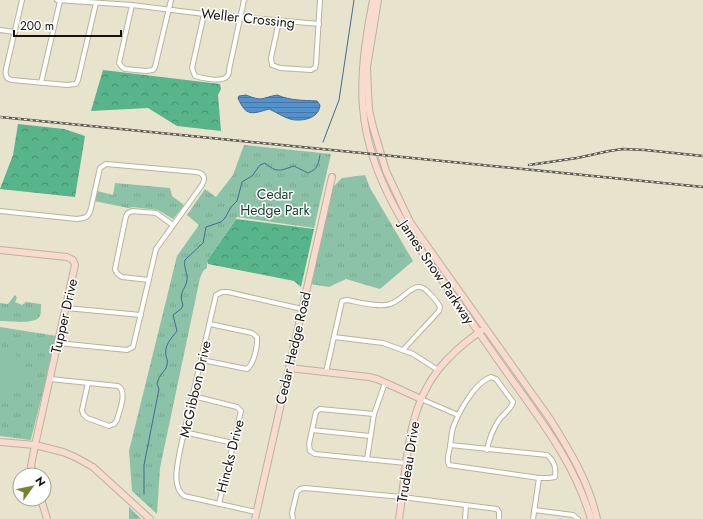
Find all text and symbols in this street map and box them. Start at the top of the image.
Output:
street label: Weller Crossing [200,3,296,33]
scale bar [14,12,121,38]
text: 200 m [20,17,54,35]
park label: Cedar Hedge Park [240,184,311,220]
street label: James Snow Parkway [394,214,480,329]
street label: Tupper Drive [46,277,82,355]
street label: Cedar Hedge Road [270,290,316,406]
street label: McGibbon Drive [174,339,216,439]
street label: Hincks Drive [211,417,249,495]
street label: Trudeau Drive [392,420,424,504]
north arrow [12,467,52,507]
text: N [31,474,49,490]

